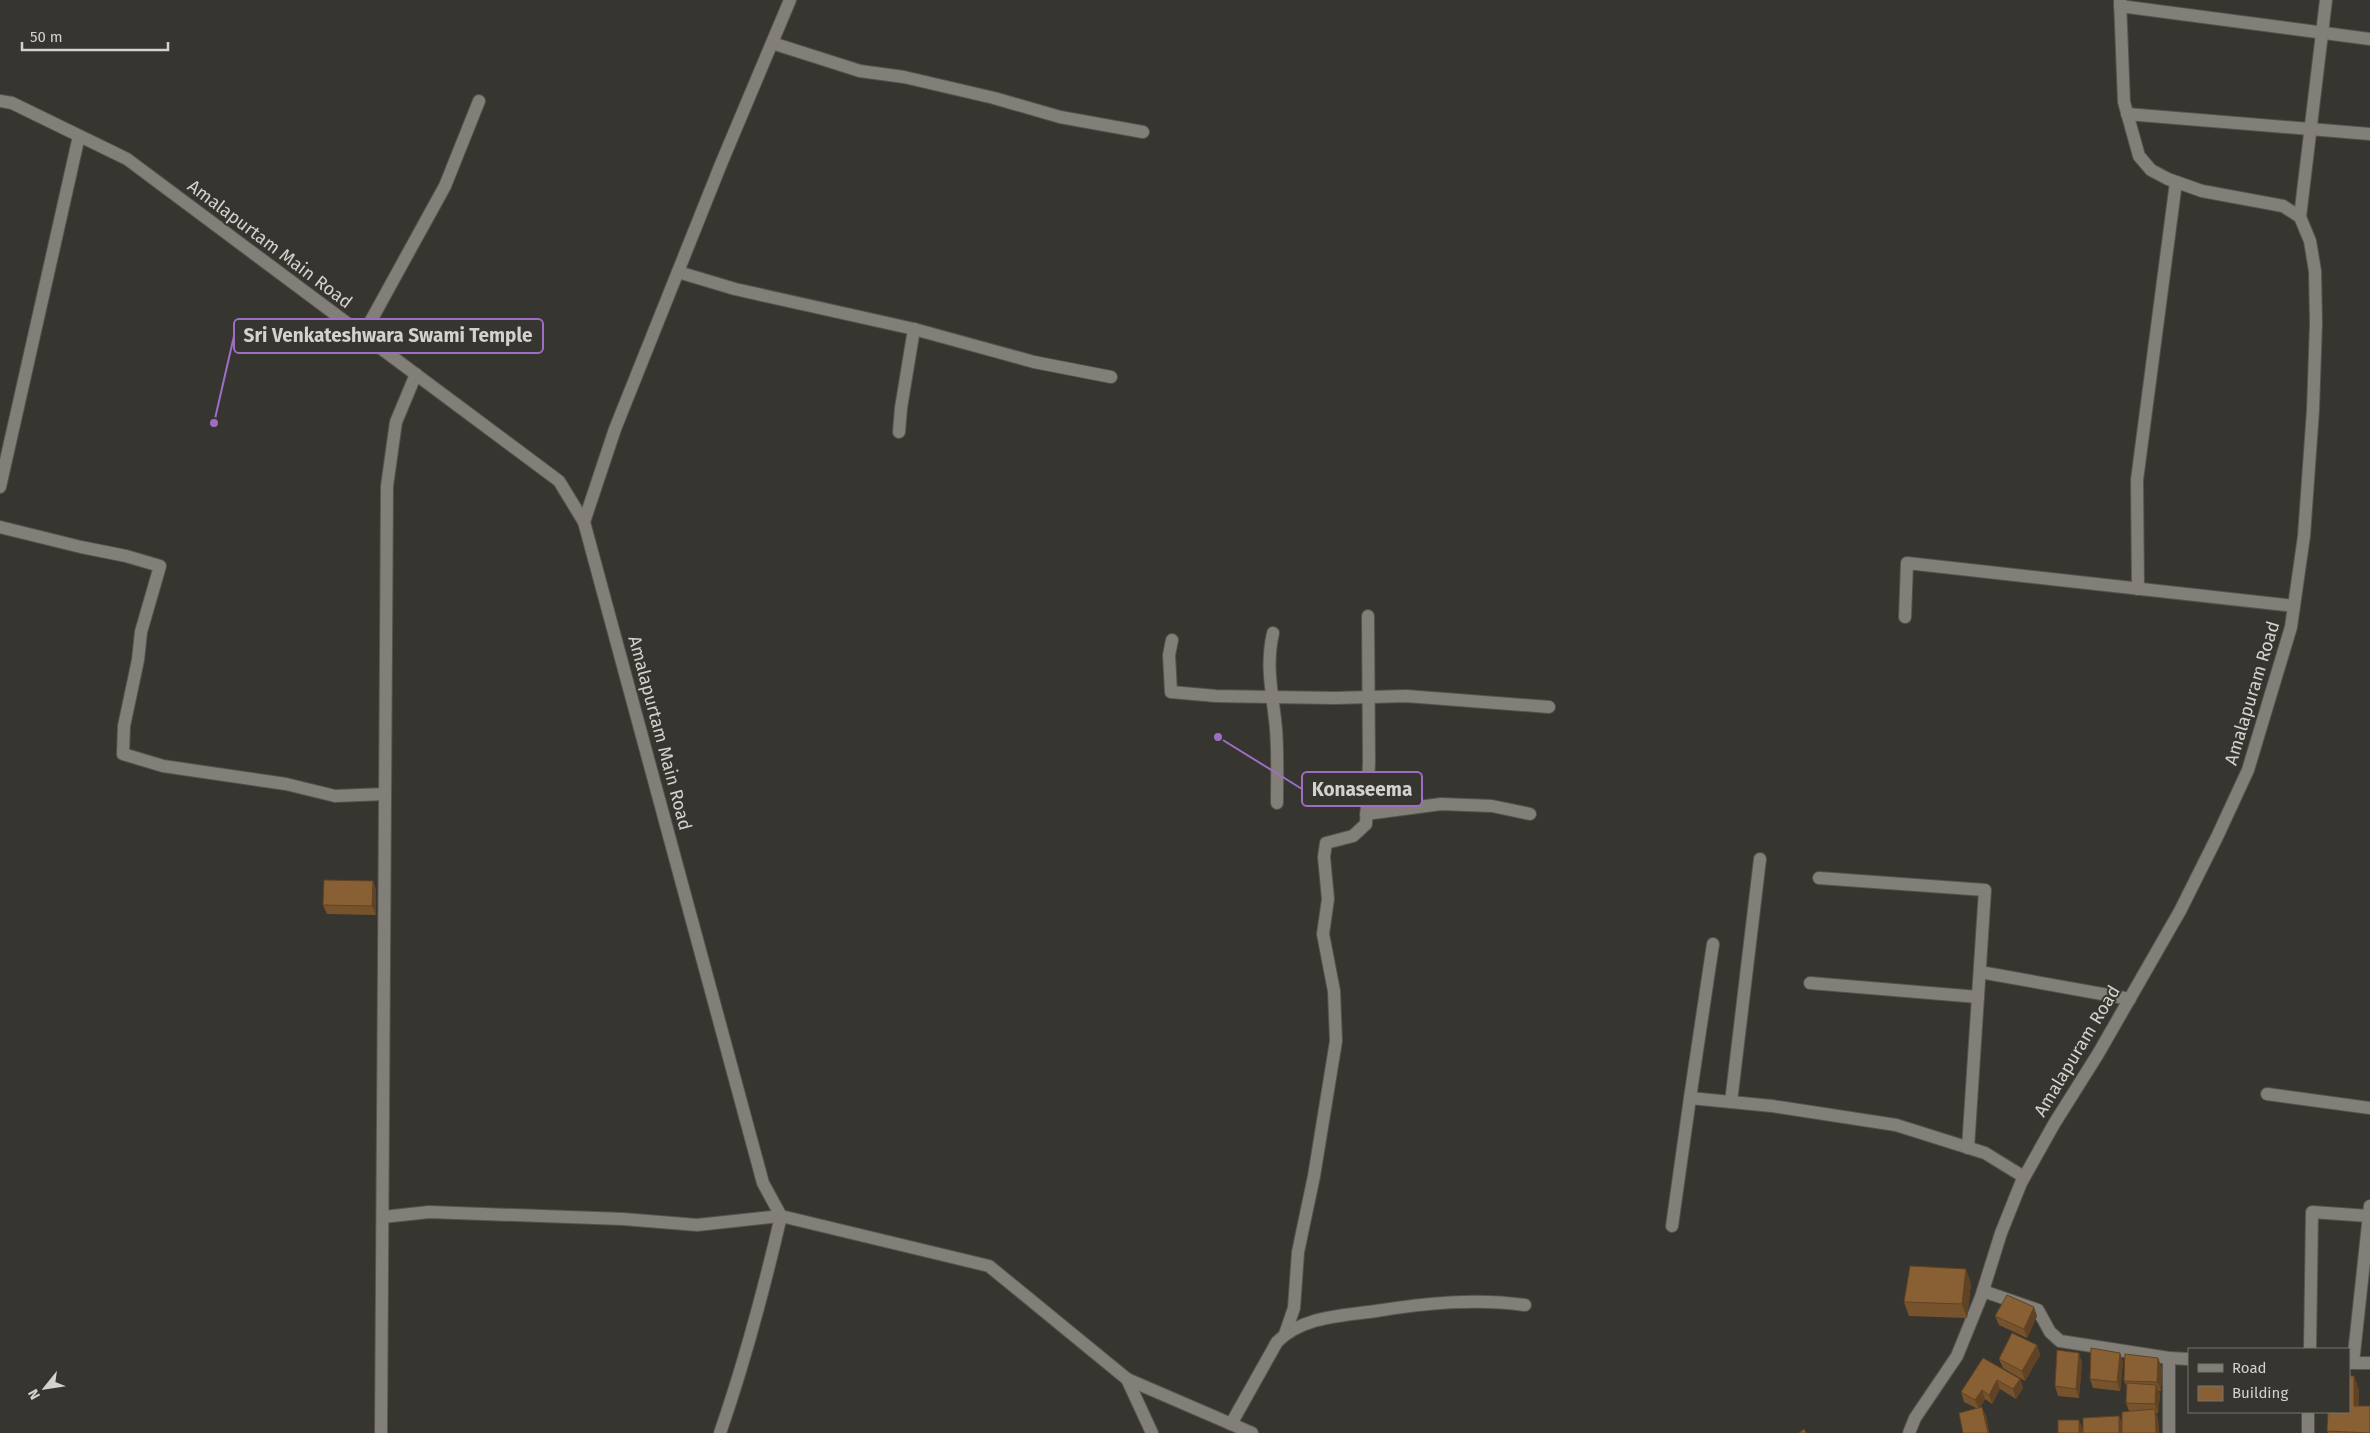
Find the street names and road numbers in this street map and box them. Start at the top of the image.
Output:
street label: Amalapurtam Main Road [183,175,357,313]
street label: Amalapuram Road [2220,618,2284,768]
street label: Amalapurtam Main Road [623,633,697,833]
street label: Amalapuram Road [2029,981,2125,1121]

